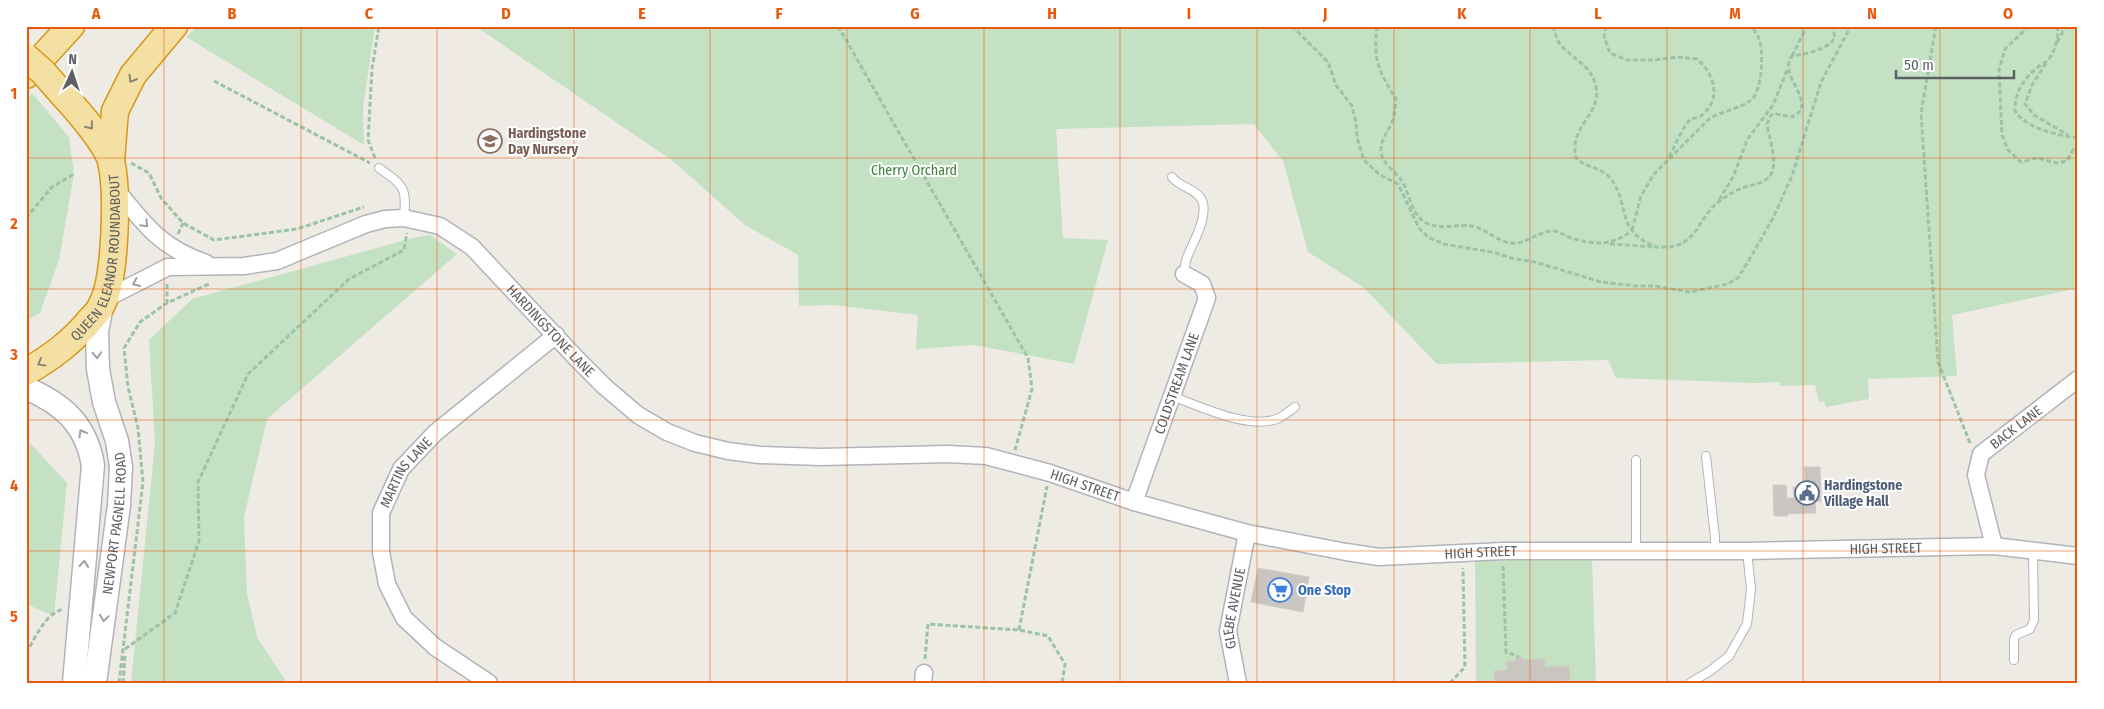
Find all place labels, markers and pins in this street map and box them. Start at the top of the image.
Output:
place label: Hardingstone Day Nursery [508,125,586,158]
school or university icon: Hardingstone Day Nursery [477,128,503,154]
place label: Hardingstone Village Hall [1823,477,1902,510]
public building icon: Hardingstone Village Hall [1794,480,1820,506]
supermarket icon: One Stop [1267,577,1293,603]
place label: One Stop [1298,582,1352,599]

